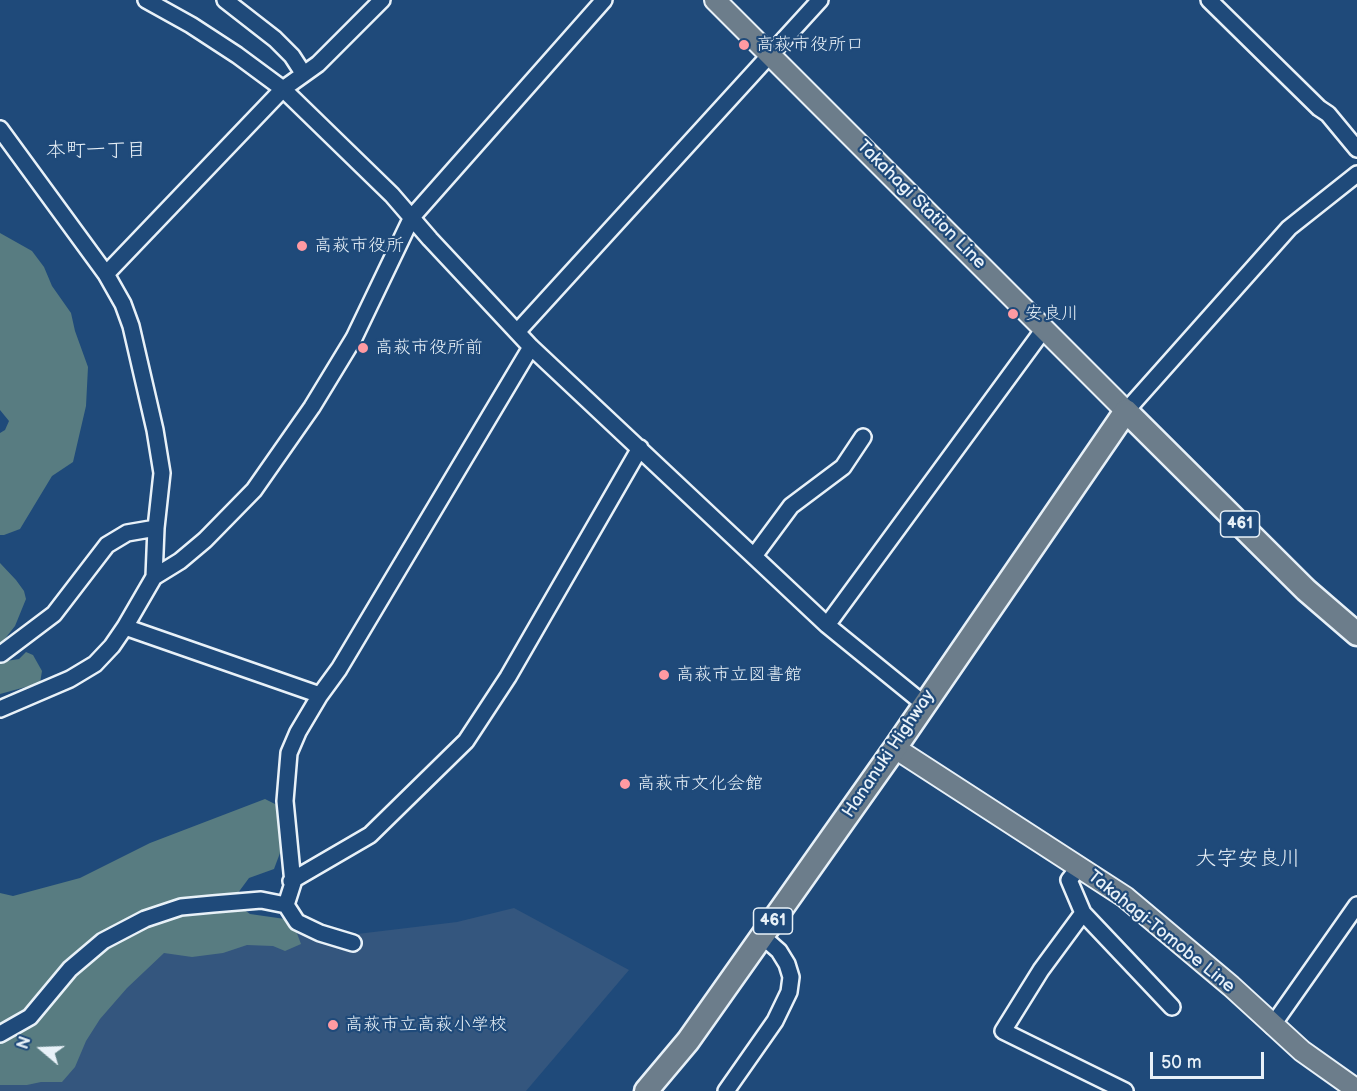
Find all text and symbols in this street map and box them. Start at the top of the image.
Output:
place label: 高萩市役所口 [756,34,864,56]
marker: 高萩市役所口 [737,38,751,52]
street label: Takahagi Station Line [852,136,990,274]
district label: 本町一丁目 [46,139,146,163]
place label: 高萩市役所 [314,235,404,257]
marker: 高萩市役所 [295,239,309,253]
place label: 安良川 [1025,303,1079,325]
marker: 安良川 [1006,307,1020,321]
place label: 高萩市役所前 [375,337,483,359]
marker: 高萩市役所前 [356,341,370,355]
road number: 461 [1220,511,1260,537]
place label: 高萩市立図書館 [676,664,802,686]
marker: 高萩市立図書館 [657,668,671,682]
street label: Hananuki Highway [838,686,940,822]
place label: 高萩市文化会館 [637,773,763,795]
marker: 高萩市文化会館 [618,777,632,791]
district label: 大字安良川 [1196,847,1300,873]
street label: Takahagi-Tomobe Line [1083,866,1239,998]
road number: 461 [754,908,792,934]
place label: 高萩市立高萩小学校 [345,1014,507,1036]
marker: 高萩市立高萩小学校 [326,1018,340,1032]
north arrow [12,1019,72,1079]
text: N [14,1034,35,1052]
scale bar [1153,1040,1267,1078]
text: 50 m [1161,1052,1202,1073]

